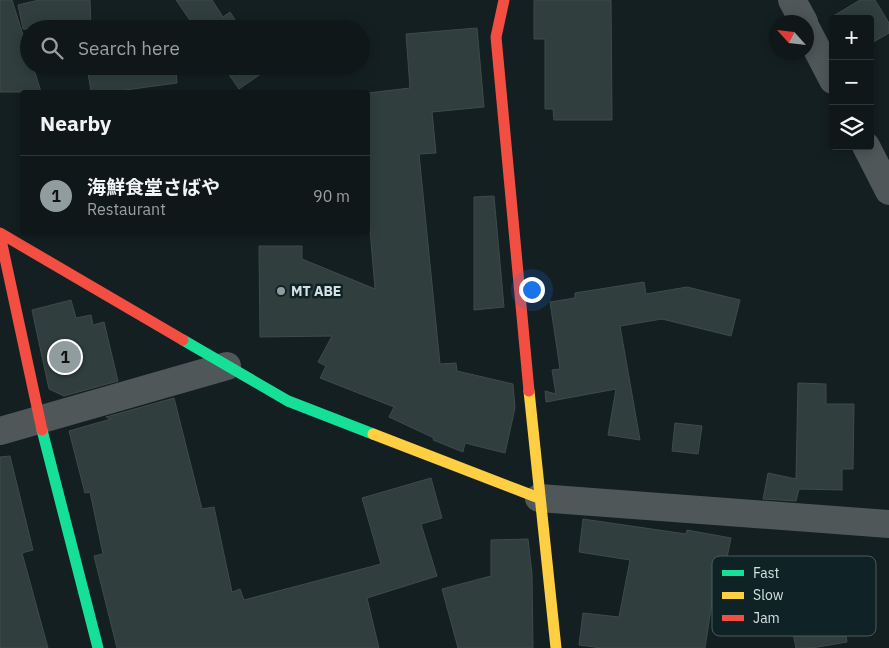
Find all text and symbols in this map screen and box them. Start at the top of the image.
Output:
north arrow [769,15,814,60]
map controls [829,15,874,150]
button: + [829,15,874,60]
search box [20,20,370,75]
icon: search [38,34,66,62]
text: Search here [78,36,180,60]
button: − [829,60,874,105]
button: layers [829,105,874,150]
text: Nearby [40,109,111,137]
text: 海鮮食堂さばや [87,175,220,199]
text: 1 [51,186,61,206]
text: 90 m [313,186,350,206]
text: Restaurant [87,199,166,219]
your location [519,277,545,303]
place label: MT ABE [291,282,341,300]
marker: MT ABE [275,285,287,297]
pin: 1 [49,338,81,376]
legend [712,556,876,636]
text: Fast [753,564,779,582]
text: Slow [753,586,784,604]
text: Jam [753,609,780,627]

